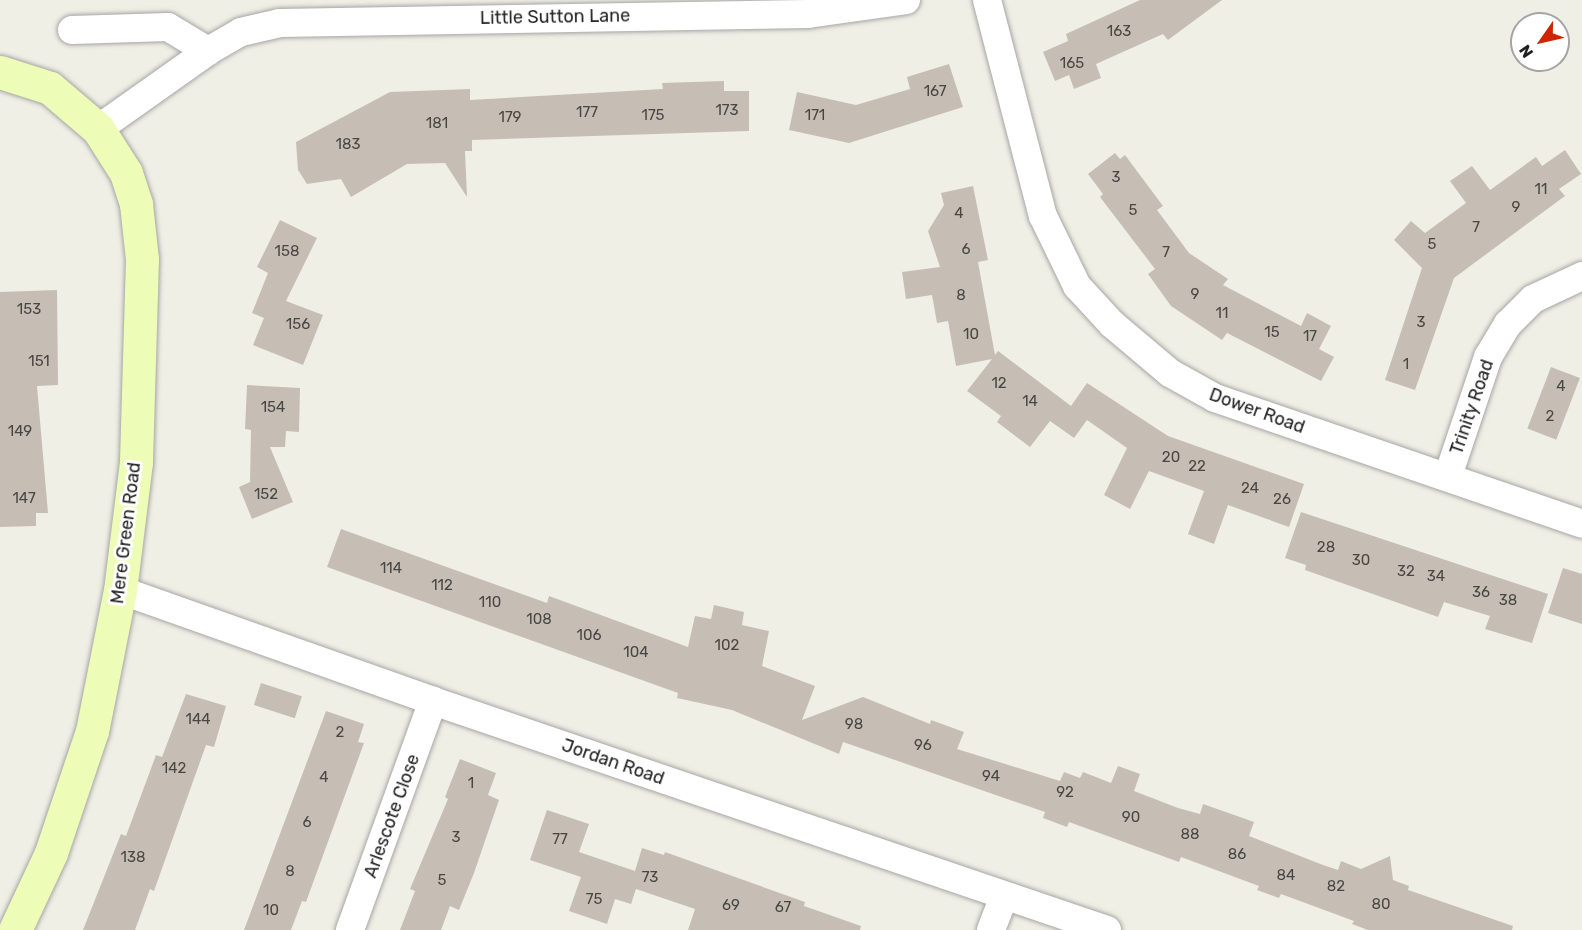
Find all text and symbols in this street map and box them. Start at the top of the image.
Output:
street label: Little Sutton Lane [480,5,630,29]
north arrow [1510,12,1570,72]
house number: 163 [1107,23,1131,41]
text: N [1515,41,1537,61]
house number: 165 [1060,55,1084,73]
house number: 167 [924,83,946,101]
house number: 173 [715,102,739,120]
house number: 177 [576,104,598,122]
house number: 175 [641,107,665,125]
house number: 171 [805,107,825,125]
house number: 179 [498,109,522,127]
house number: 181 [426,115,448,133]
house number: 183 [336,136,360,154]
house number: 3 [1111,169,1121,187]
house number: 11 [1535,181,1547,199]
house number: 9 [1512,199,1520,217]
house number: 5 [1129,202,1137,220]
house number: 4 [954,205,964,223]
house number: 7 [1472,219,1480,237]
house number: 5 [1428,236,1436,254]
house number: 6 [961,241,971,259]
house number: 158 [275,243,299,261]
house number: 7 [1162,244,1170,262]
house number: 9 [1191,286,1199,304]
house number: 8 [956,287,966,305]
house number: 153 [17,301,41,319]
house number: 11 [1216,305,1228,323]
house number: 3 [1416,314,1426,332]
house number: 156 [286,316,310,334]
house number: 15 [1264,324,1280,342]
house number: 10 [963,326,979,344]
house number: 17 [1303,328,1317,346]
house number: 151 [28,353,50,371]
house number: 1 [1403,356,1409,374]
street label: Trinity Road [1446,356,1498,458]
house number: 12 [991,375,1007,393]
house number: 4 [1556,378,1566,396]
street label: Dower Road [1206,384,1308,438]
house number: 14 [1022,393,1038,411]
house number: 154 [261,399,285,417]
house number: 2 [1546,408,1554,426]
house number: 149 [8,423,32,441]
house number: 20 [1162,449,1180,467]
house number: 22 [1188,458,1206,476]
street label: Mere Green Road [107,461,145,605]
house number: 24 [1241,480,1259,498]
house number: 152 [254,486,278,504]
house number: 147 [12,490,36,508]
house number: 26 [1273,491,1291,509]
house number: 28 [1317,539,1335,557]
house number: 30 [1352,552,1370,570]
house number: 114 [380,560,402,578]
house number: 32 [1397,563,1415,581]
house number: 34 [1427,568,1445,586]
house number: 112 [431,577,453,595]
house number: 36 [1472,584,1490,602]
house number: 38 [1499,592,1517,610]
house number: 110 [479,594,501,612]
house number: 108 [526,611,552,629]
house number: 106 [577,627,601,645]
house number: 102 [715,637,739,655]
house number: 104 [623,644,649,662]
house number: 144 [185,711,211,729]
house number: 98 [845,716,863,734]
house number: 2 [336,724,344,742]
street label: Jordan Road [559,734,667,790]
house number: 96 [914,737,932,755]
street label: Arlescote Close [360,751,424,881]
house number: 142 [162,760,186,778]
house number: 94 [982,768,1000,786]
house number: 4 [319,769,329,787]
house number: 1 [468,775,474,793]
house number: 92 [1056,784,1074,802]
house number: 90 [1122,809,1140,827]
house number: 6 [302,814,312,832]
house number: 88 [1180,826,1200,844]
house number: 3 [451,829,461,847]
house number: 77 [552,831,568,849]
house number: 86 [1228,846,1246,864]
house number: 138 [121,849,145,867]
house number: 8 [285,863,295,881]
house number: 84 [1277,867,1295,885]
house number: 73 [642,869,658,887]
house number: 5 [438,872,446,890]
house number: 82 [1327,878,1345,896]
house number: 75 [586,891,602,909]
house number: 80 [1371,896,1391,914]
house number: 69 [722,897,740,915]
house number: 67 [775,899,791,917]
house number: 10 [263,902,279,920]

